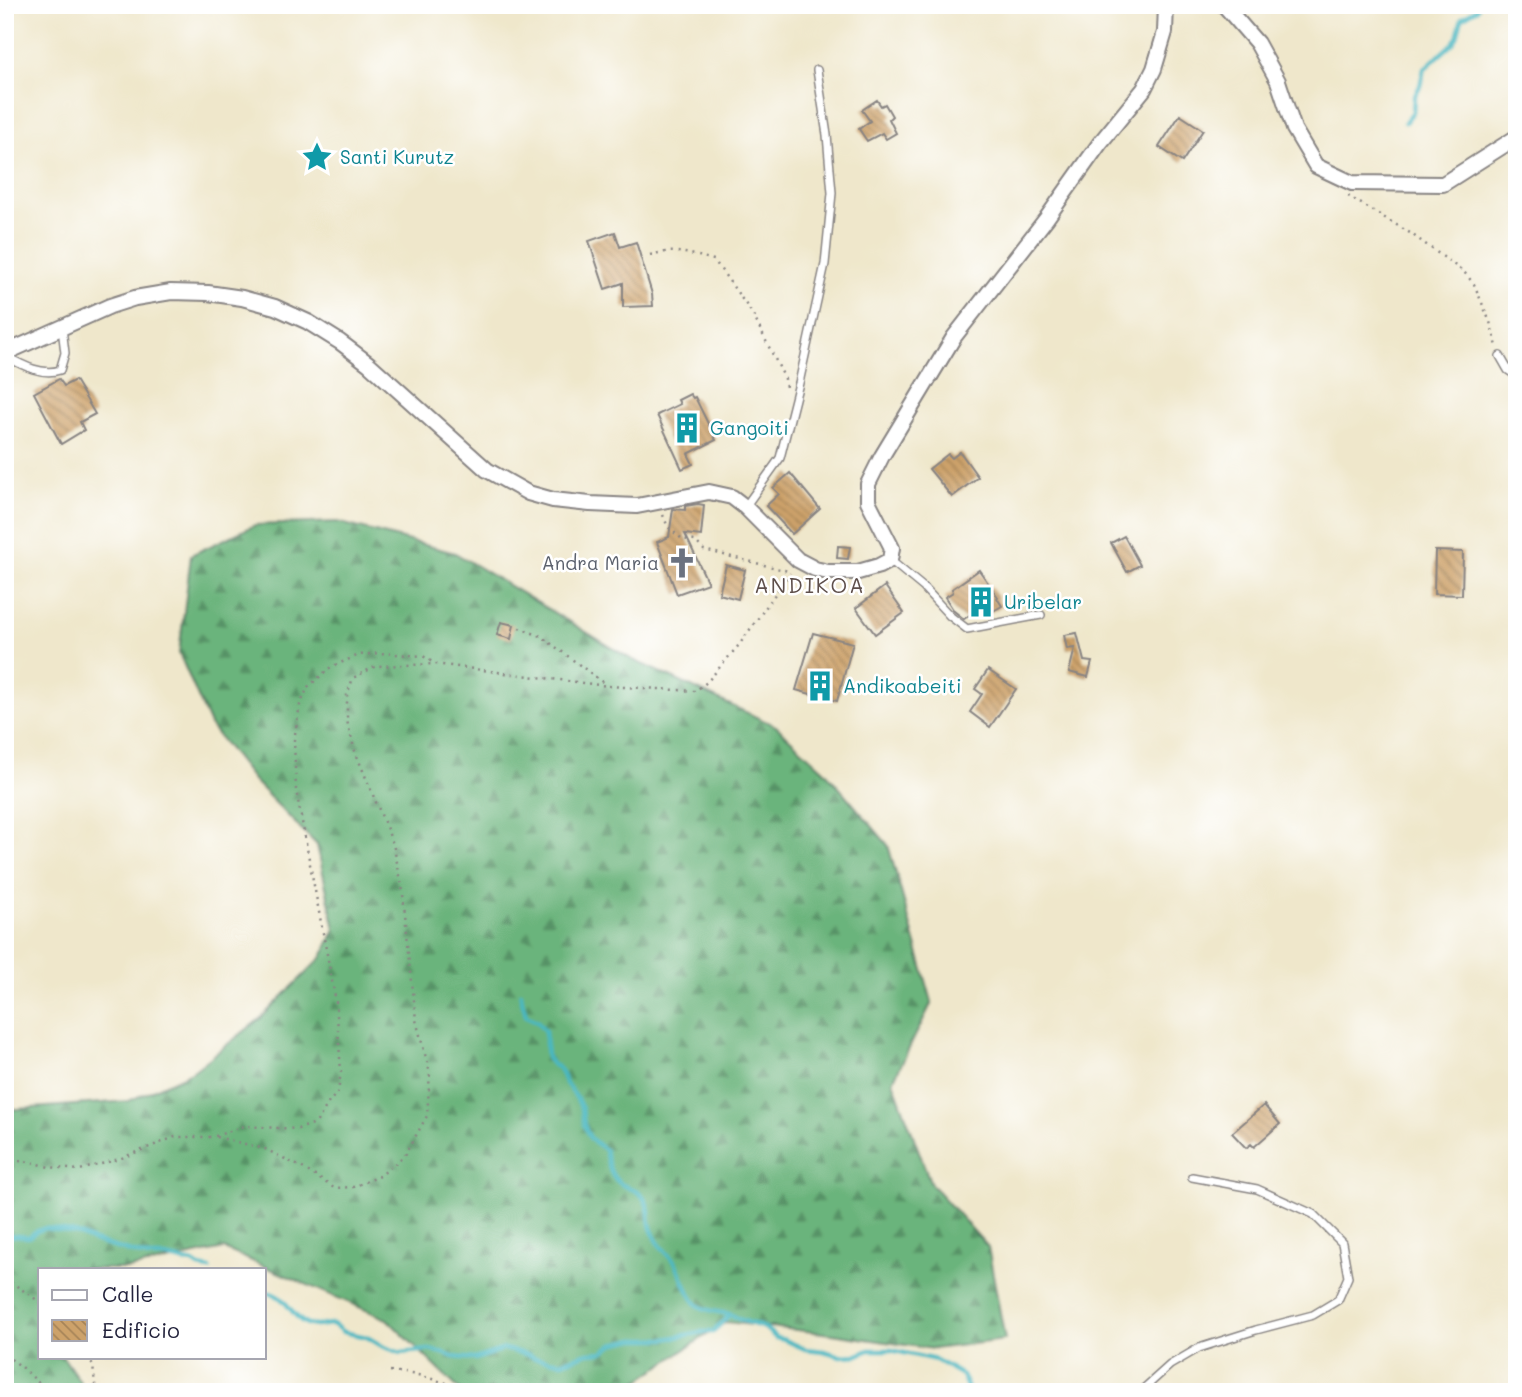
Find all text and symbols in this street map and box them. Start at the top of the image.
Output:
place icon: Santi Kurutz [300,140,334,174]
place label: Santi Kurutz [340,144,454,169]
building icon: Gangoiti [670,411,704,445]
place label: Gangoiti [710,415,789,440]
church icon: Andra Maria [665,546,699,580]
place label: Andra Maria [542,550,659,575]
district label: ANDIKOA [754,571,866,598]
building icon: Uribelar [964,585,998,619]
place label: Uribelar [1004,589,1082,614]
building icon: Andikoabeiti [803,669,837,703]
place label: Andikoabeiti [843,673,962,698]
legend [38,1268,266,1358]
text: Calle [102,1280,154,1307]
text: Edificio [102,1316,180,1343]

